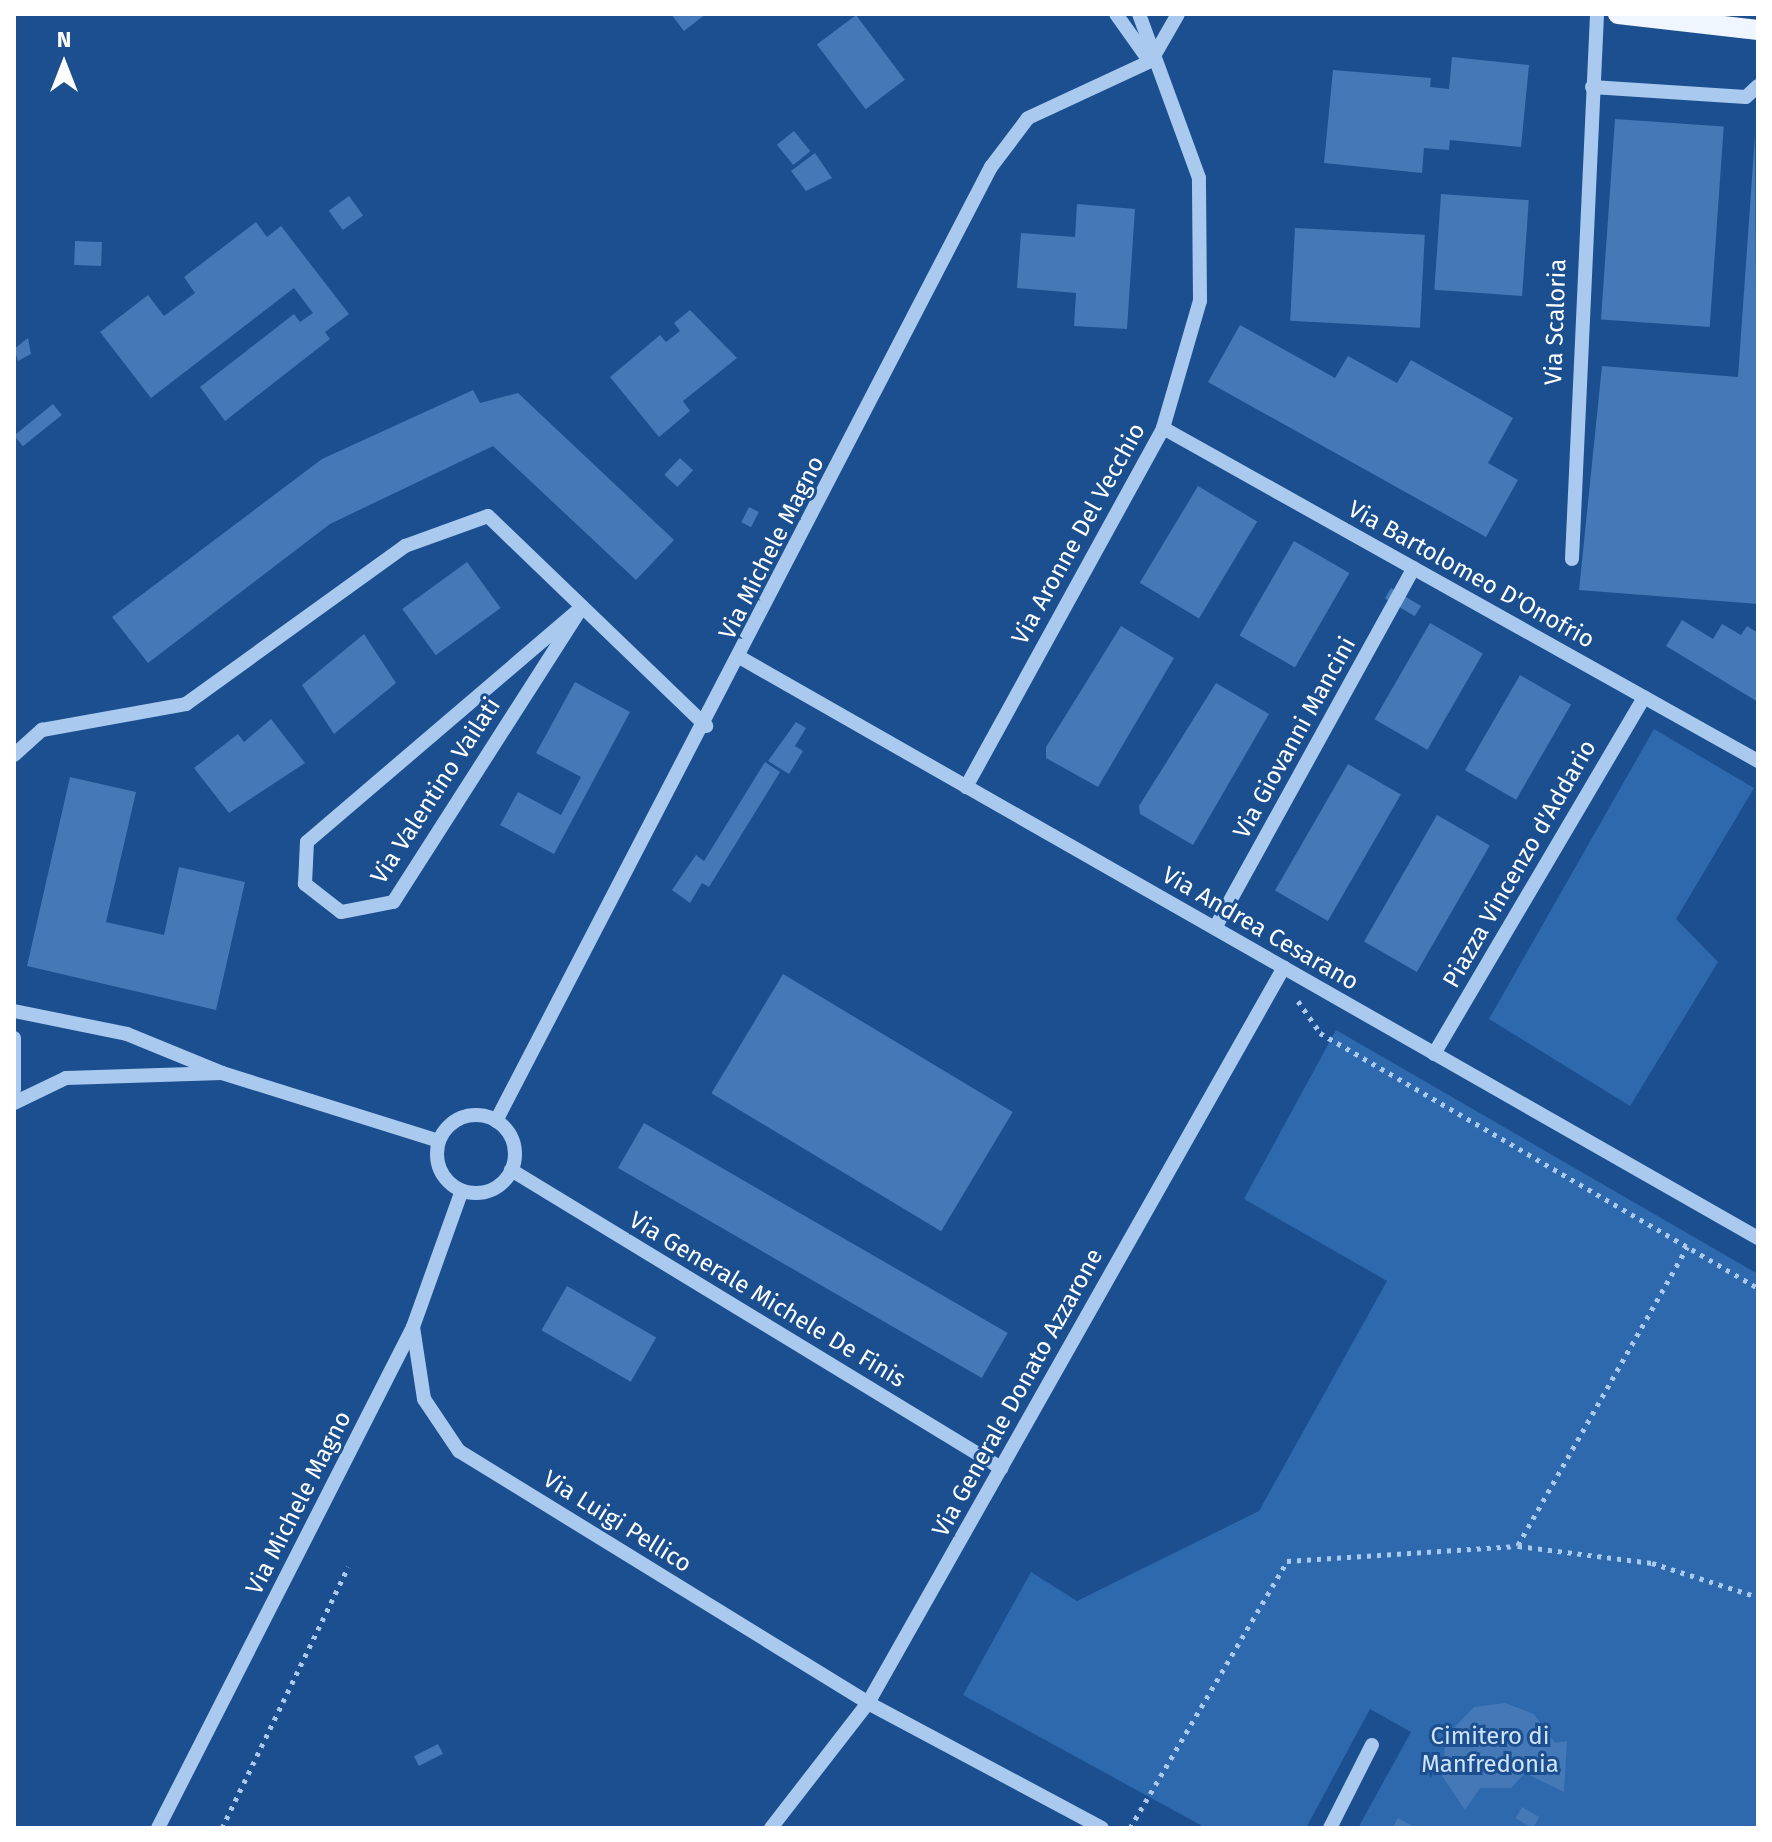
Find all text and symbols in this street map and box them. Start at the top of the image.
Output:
north arrow [24,24,104,104]
text: N [57,26,71,53]
street label: Via Scaloria [1539,258,1573,386]
street label: Via Aronne Del Vecchio [1006,418,1152,650]
street label: Via Michele Magno [713,451,831,645]
street label: Via Bartolomeo D'Onofrio [1343,495,1599,655]
street label: Via Giovanni Mancini [1228,632,1362,844]
street label: Via Valentino Vailati [365,692,507,890]
street label: Piazza Vincenzo d'Addario [1437,735,1603,993]
street label: Via Andrea Cesarano [1157,861,1363,997]
street label: Via Generale Michele De Finis [623,1206,911,1394]
street label: Via Generale Donato Azzarone [927,1244,1109,1542]
street label: Via Michele Magno [240,1406,358,1600]
street label: Via Luigi Pellico [537,1465,697,1579]
park label: Cimitero di Manfredonia [1421,1723,1559,1779]

